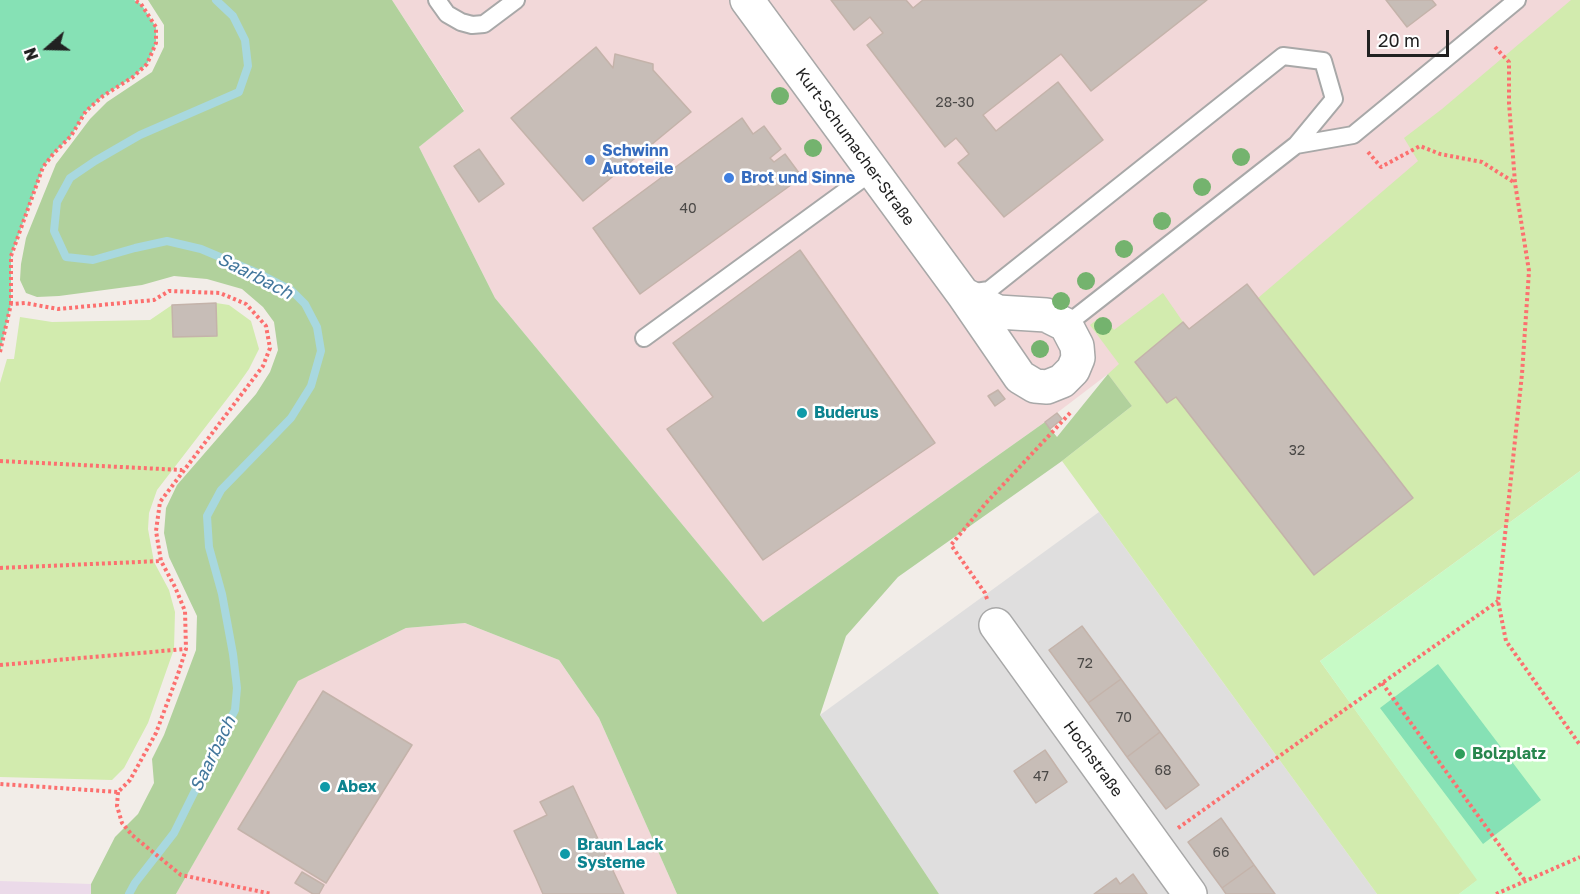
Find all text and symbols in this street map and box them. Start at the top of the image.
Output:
north arrow [18,18,78,78]
scale bar [1370,18,1452,56]
text: 20 m [1378,29,1420,51]
text: N [20,45,43,63]
street label: Kurt-Schumacher-Straße [791,65,919,229]
house number: 28-30 [936,95,974,111]
place label: Schwinn Autoteile [602,141,674,179]
marker: Schwinn Autoteile [583,153,597,167]
place label: Brot und Sinne [741,168,855,188]
marker: Brot und Sinne [722,171,736,185]
house number: 40 [679,201,697,217]
water label: Saarbach [214,248,296,304]
place label: Buderus [814,403,879,423]
marker: Buderus [795,406,809,420]
house number: 32 [1289,443,1305,459]
house number: 72 [1077,656,1093,672]
house number: 70 [1116,710,1132,726]
water label: Saarbach [186,713,240,795]
street label: Hochstraße [1059,717,1127,801]
place label: Bolzplatz [1472,744,1546,764]
marker: Bolzplatz [1453,747,1467,761]
house number: 68 [1154,763,1172,779]
house number: 47 [1033,769,1049,785]
place label: Abex [337,777,377,797]
marker: Abex [318,780,332,794]
place label: Braun Lack Systeme [577,835,664,873]
house number: 66 [1213,845,1229,861]
marker: Braun Lack Systeme [558,847,572,861]

